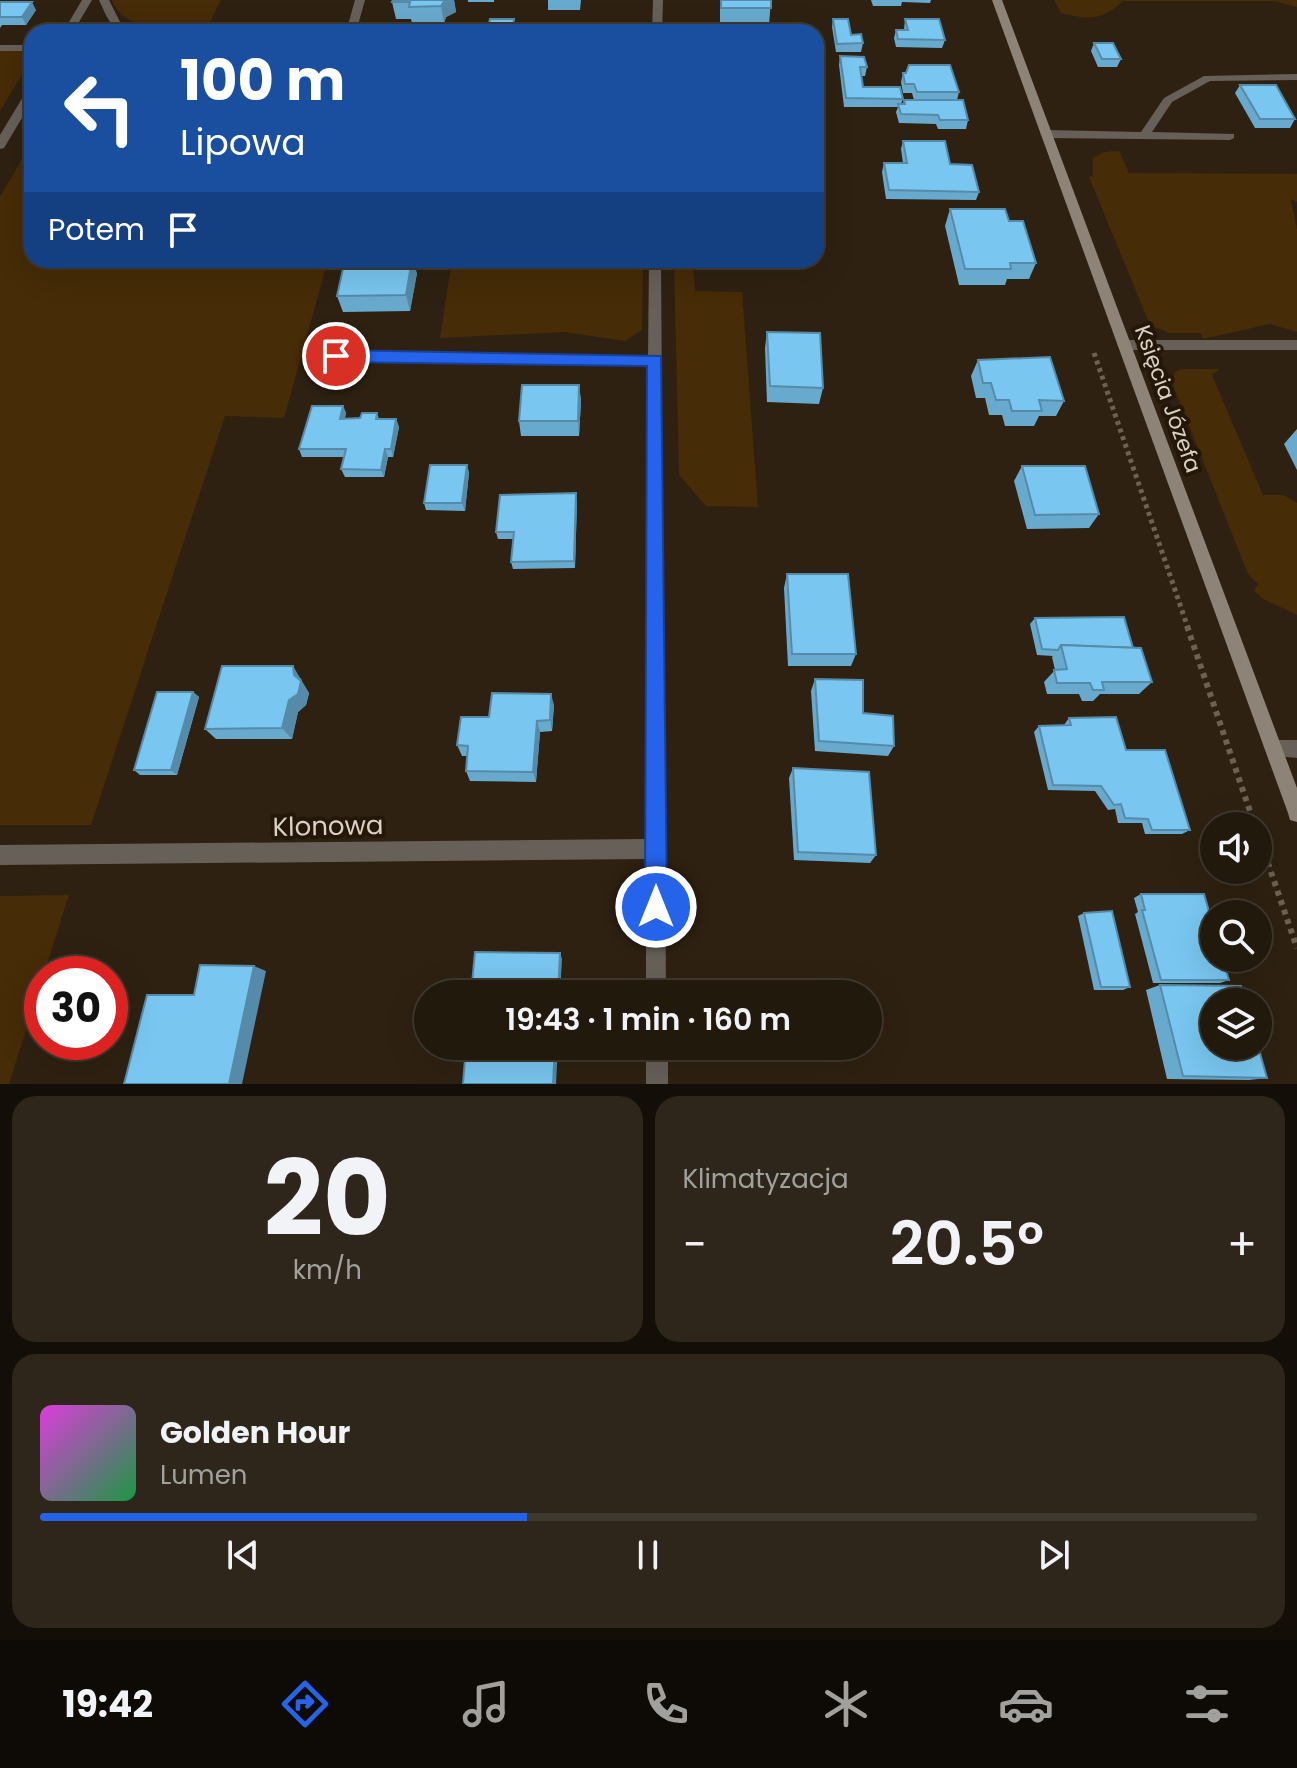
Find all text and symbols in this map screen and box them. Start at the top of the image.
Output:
text: 100 m [180,41,345,120]
icon: left [48,56,152,160]
text: Lipowa [180,117,306,168]
text: Potem [48,208,145,251]
icon: arrive [161,208,205,252]
street label: Księcia Józefa [1127,321,1209,477]
pin [302,322,370,390]
icon: arrive [314,334,358,378]
street label: Klonowa [272,807,384,845]
map controls [1200,812,1272,1060]
button: sound [1200,812,1272,884]
position arrow [614,865,698,949]
button: search [1200,900,1272,972]
speed limit sign: 30 [24,956,128,1060]
button: layers [1200,988,1272,1060]
text: 19:43 · 1 min · 160 m [505,998,791,1041]
text: 20 [264,1126,391,1271]
text: Klimatyzacja [683,1161,849,1197]
text: 20.5° [890,1202,1044,1286]
text: − [683,1214,707,1275]
text: + [1227,1214,1257,1275]
text: km/h [293,1252,362,1288]
text: Golden Hour [160,1411,350,1454]
text: Lumen [160,1457,247,1493]
icon: previous [221,1533,265,1577]
icon: pause [626,1533,670,1577]
icon: next [1032,1533,1076,1577]
icon: directions [277,1676,333,1732]
icon: music [458,1676,514,1732]
icon: phone [638,1676,694,1732]
icon: climate [818,1676,874,1732]
icon: car [998,1676,1054,1732]
icon: filters [1179,1676,1235,1732]
text: 19:42 [62,1679,153,1730]

